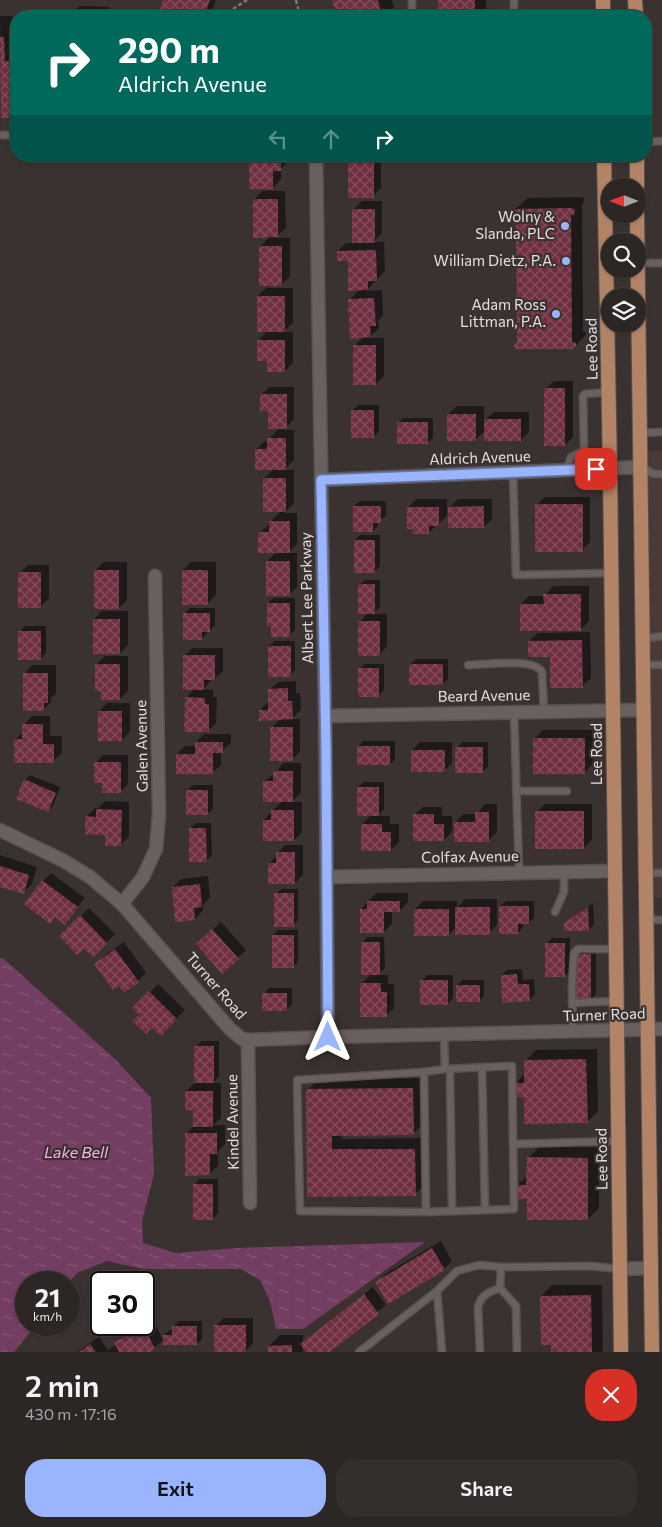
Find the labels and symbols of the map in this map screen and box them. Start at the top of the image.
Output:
north arrow [601,178,646,222]
place label: Wolny & Slanda, PLC [475,207,555,242]
marker: Wolny & Slanda, PLC [559,220,571,232]
place label: William Dietz, P.A. [434,251,556,269]
marker: William Dietz, P.A. [560,255,572,267]
place label: Adam Ross Littman, P.A. [460,295,546,330]
marker: Adam Ross Littman, P.A. [550,308,562,320]
street label: Lee Road [581,318,601,380]
street label: Aldrich Avenue [429,446,531,468]
pin [575,448,617,490]
street label: Albert Lee Parkway [296,532,316,664]
street label: Beard Avenue [437,685,531,705]
street label: Galen Avenue [131,700,151,792]
street label: Lee Road [587,723,605,785]
street label: Colfax Avenue [421,846,519,866]
street label: Turner Road [183,948,251,1023]
street label: Turner Road [562,1004,646,1024]
position arrow [301,1010,353,1062]
street label: Kindel Avenue [222,1074,242,1170]
street label: Lee Road [591,1128,611,1190]
water label: Lake Bell [44,1142,109,1161]
speed limit sign: 30 [90,1271,155,1336]

